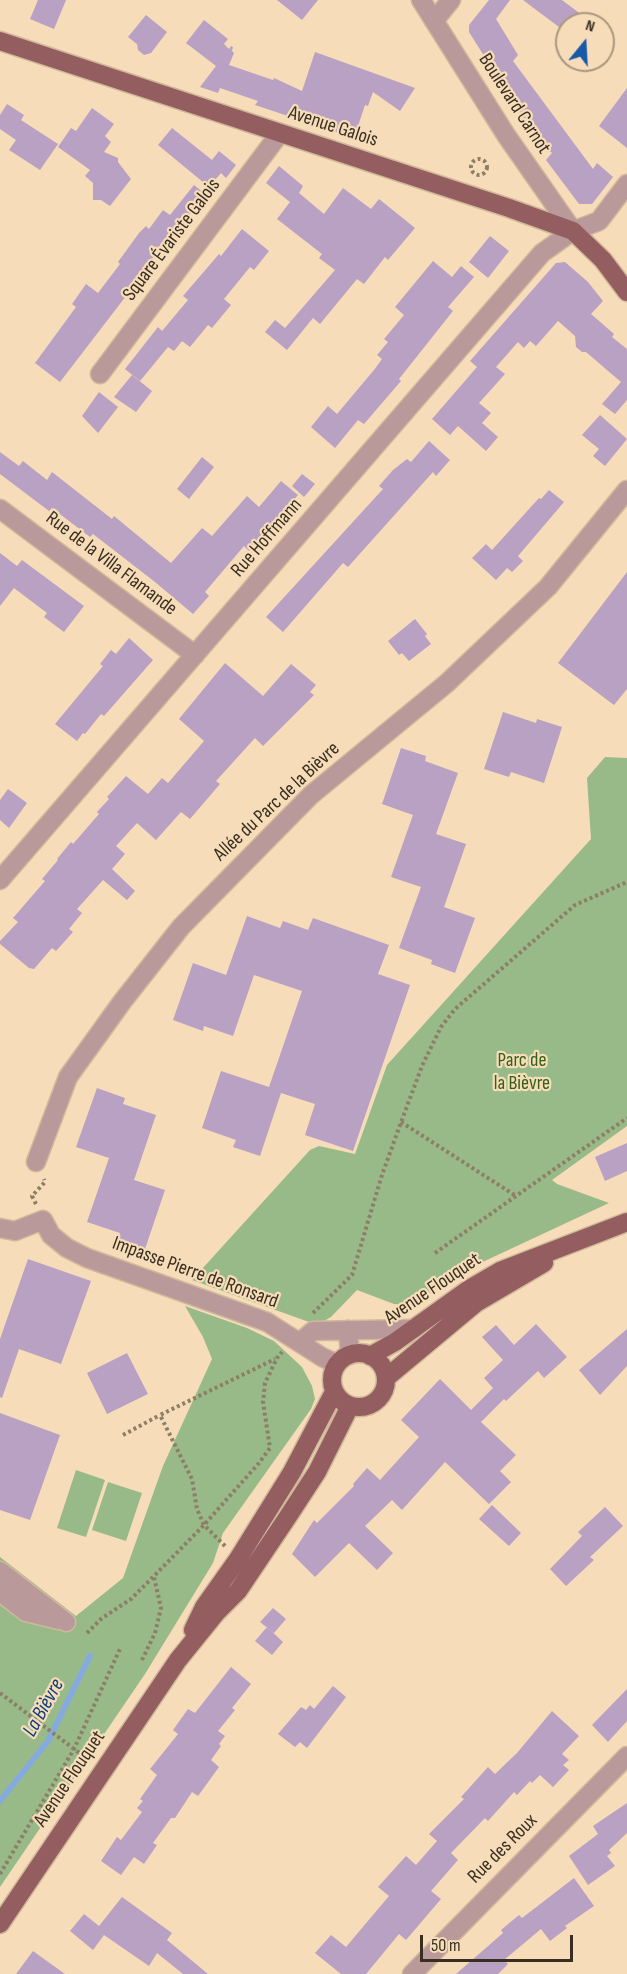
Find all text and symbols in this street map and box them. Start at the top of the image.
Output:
north arrow [555,12,615,72]
text: N [583,16,597,37]
street label: Boulevard Carnot [473,49,555,159]
street label: Avenue Galois [285,101,381,153]
street label: Square Évariste Galois [118,174,226,306]
street label: Rue Hoffmann [226,494,308,582]
street label: Rue de la Villa Flamande [40,507,182,621]
street label: Allée du Parc de la Bièvre [209,737,345,867]
park label: Parc de la Bièvre [494,1049,550,1096]
street label: Impasse Pierre de Ronsard [109,1232,281,1314]
street label: Avenue Flouquet [380,1248,486,1330]
water label: La Bièvre [18,1675,70,1741]
street label: Avenue Flouquet [29,1726,111,1832]
street label: Rue des Roux [463,1809,543,1889]
scale bar [423,1923,576,1961]
text: 50 m [431,1935,461,1956]

